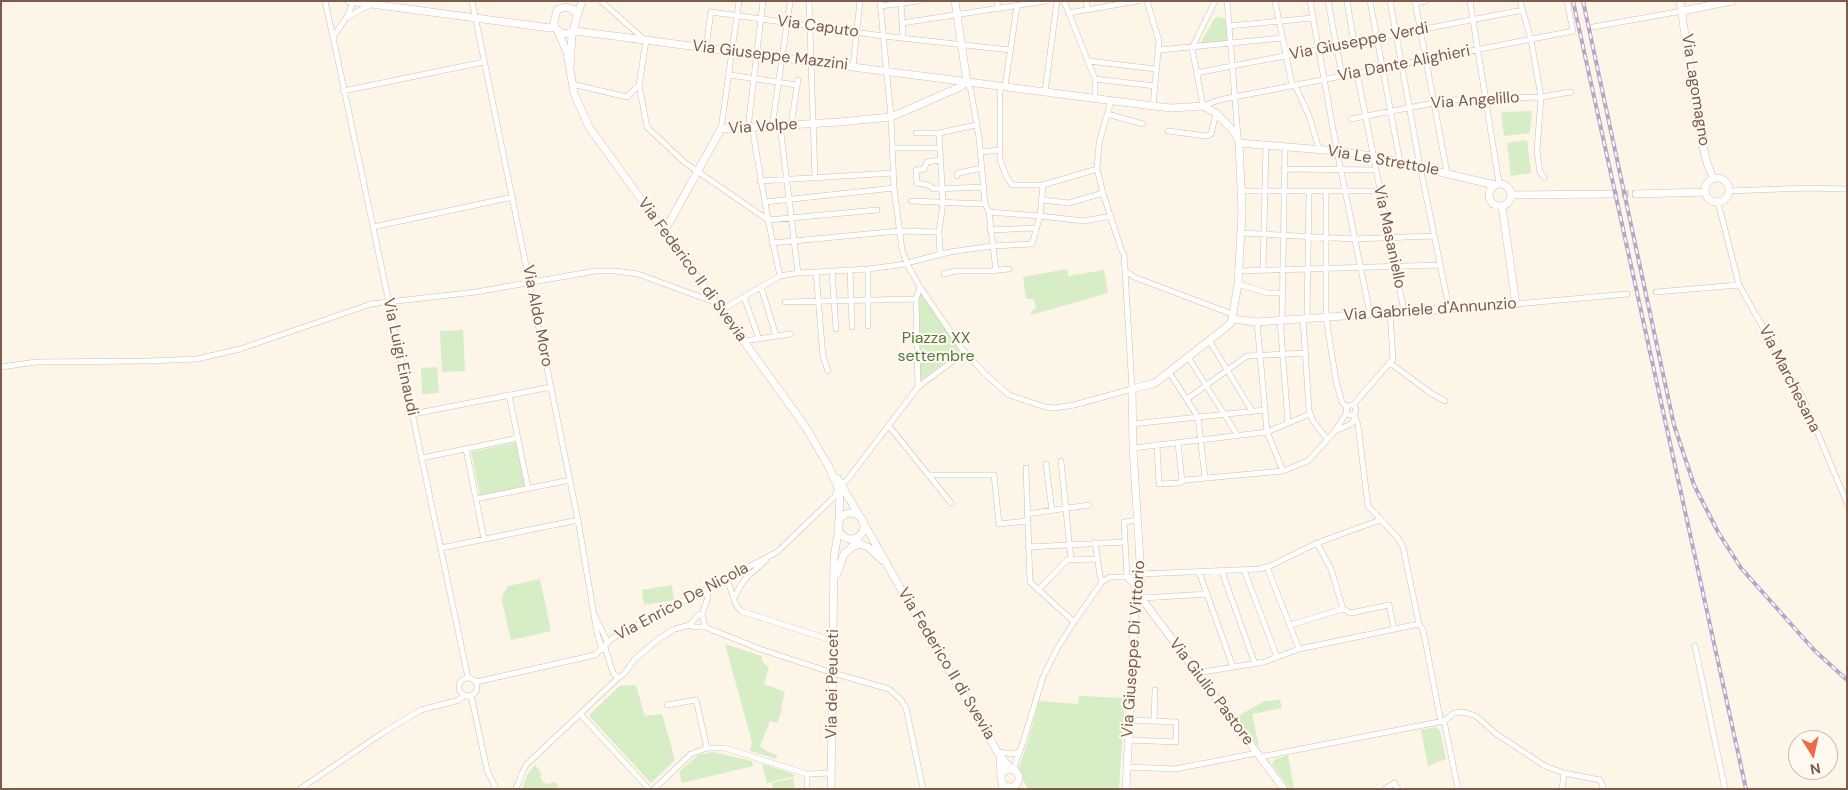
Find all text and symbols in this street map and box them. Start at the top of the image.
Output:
street label: Via Caputo [776,12,860,42]
street label: Via Giuseppe Verdi [1288,19,1430,65]
street label: Via Lagomagno [1677,33,1713,147]
street label: Via Giuseppe Mazzini [691,37,849,75]
street label: Via Dante Alighieri [1336,42,1472,86]
street label: Via Angelillo [1430,88,1520,114]
street label: Via Volpe [728,115,798,139]
street label: Via Le Strettole [1325,142,1441,180]
street label: Via Masaniello [1369,184,1409,290]
street label: Via Federico II di Svevia [633,194,751,346]
street label: Via Aldo Moro [518,263,556,369]
street label: Via Gabriele d'Annunzio [1343,294,1517,326]
street label: Via Luigi Einaudi [378,296,422,418]
street label: Via Marchesana [1754,322,1824,436]
park label: Piazza XX settembre [897,329,975,367]
street label: Via Enrico De Nicola [612,559,752,645]
street label: Via Giuseppe Di Vittorio [1118,560,1150,738]
street label: Via Federico II di Svevia [893,585,999,743]
street label: Via dei Peuceti [822,629,844,739]
street label: Via Giulio Pastore [1164,635,1258,749]
north arrow [1788,730,1838,780]
text: N [1809,759,1822,779]

